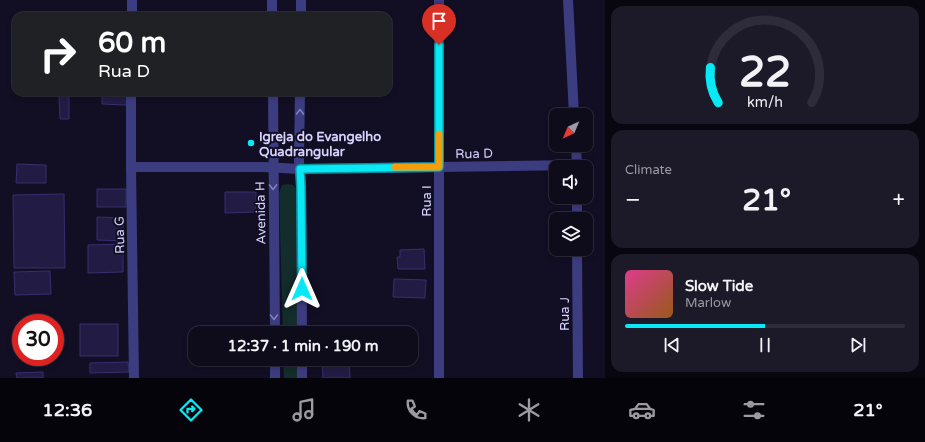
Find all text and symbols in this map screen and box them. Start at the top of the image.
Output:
pin [422,4,456,45]
icon: arrive [428,10,450,32]
text: 60 m [98,26,166,60]
icon: right [32,28,84,80]
text: 22 [739,48,791,98]
text: Rua D [98,60,150,82]
text: km/h [747,94,783,111]
north arrow [549,108,593,152]
map controls [549,108,593,256]
one-way arrow [296,109,304,115]
place label: Igreja do Evangelho Quadrangular [259,129,381,160]
marker: Igreja do Evangelho Quadrangular [246,138,256,148]
street label: Rua D [455,146,493,162]
button: sound [549,160,593,204]
text: Climate [625,162,672,178]
street label: Avenida H [252,181,270,245]
text: 21° [742,182,791,219]
one-way arrow [269,184,277,190]
street label: Rua I [419,185,435,217]
text: − [625,187,641,213]
text: + [893,187,905,213]
button: layers [549,212,593,256]
street label: Rua G [112,216,128,254]
position arrow [281,268,323,310]
text: Slow Tide [685,277,753,295]
text: Marlow [685,295,731,311]
street label: Rua J [557,297,573,331]
speed limit sign: 30 [12,314,64,366]
one-way arrow [270,314,279,320]
icon: previous [661,334,683,356]
icon: pause [754,334,776,356]
icon: next [847,334,869,356]
text: 12:37 · 1 min · 190 m [228,337,378,355]
icon: directions [177,396,205,424]
icon: music [290,396,318,424]
icon: phone [402,396,430,424]
icon: climate [515,396,543,424]
icon: car [628,396,656,424]
icon: filters [740,396,768,424]
text: 12:36 [42,399,92,421]
text: 21° [853,399,883,421]

